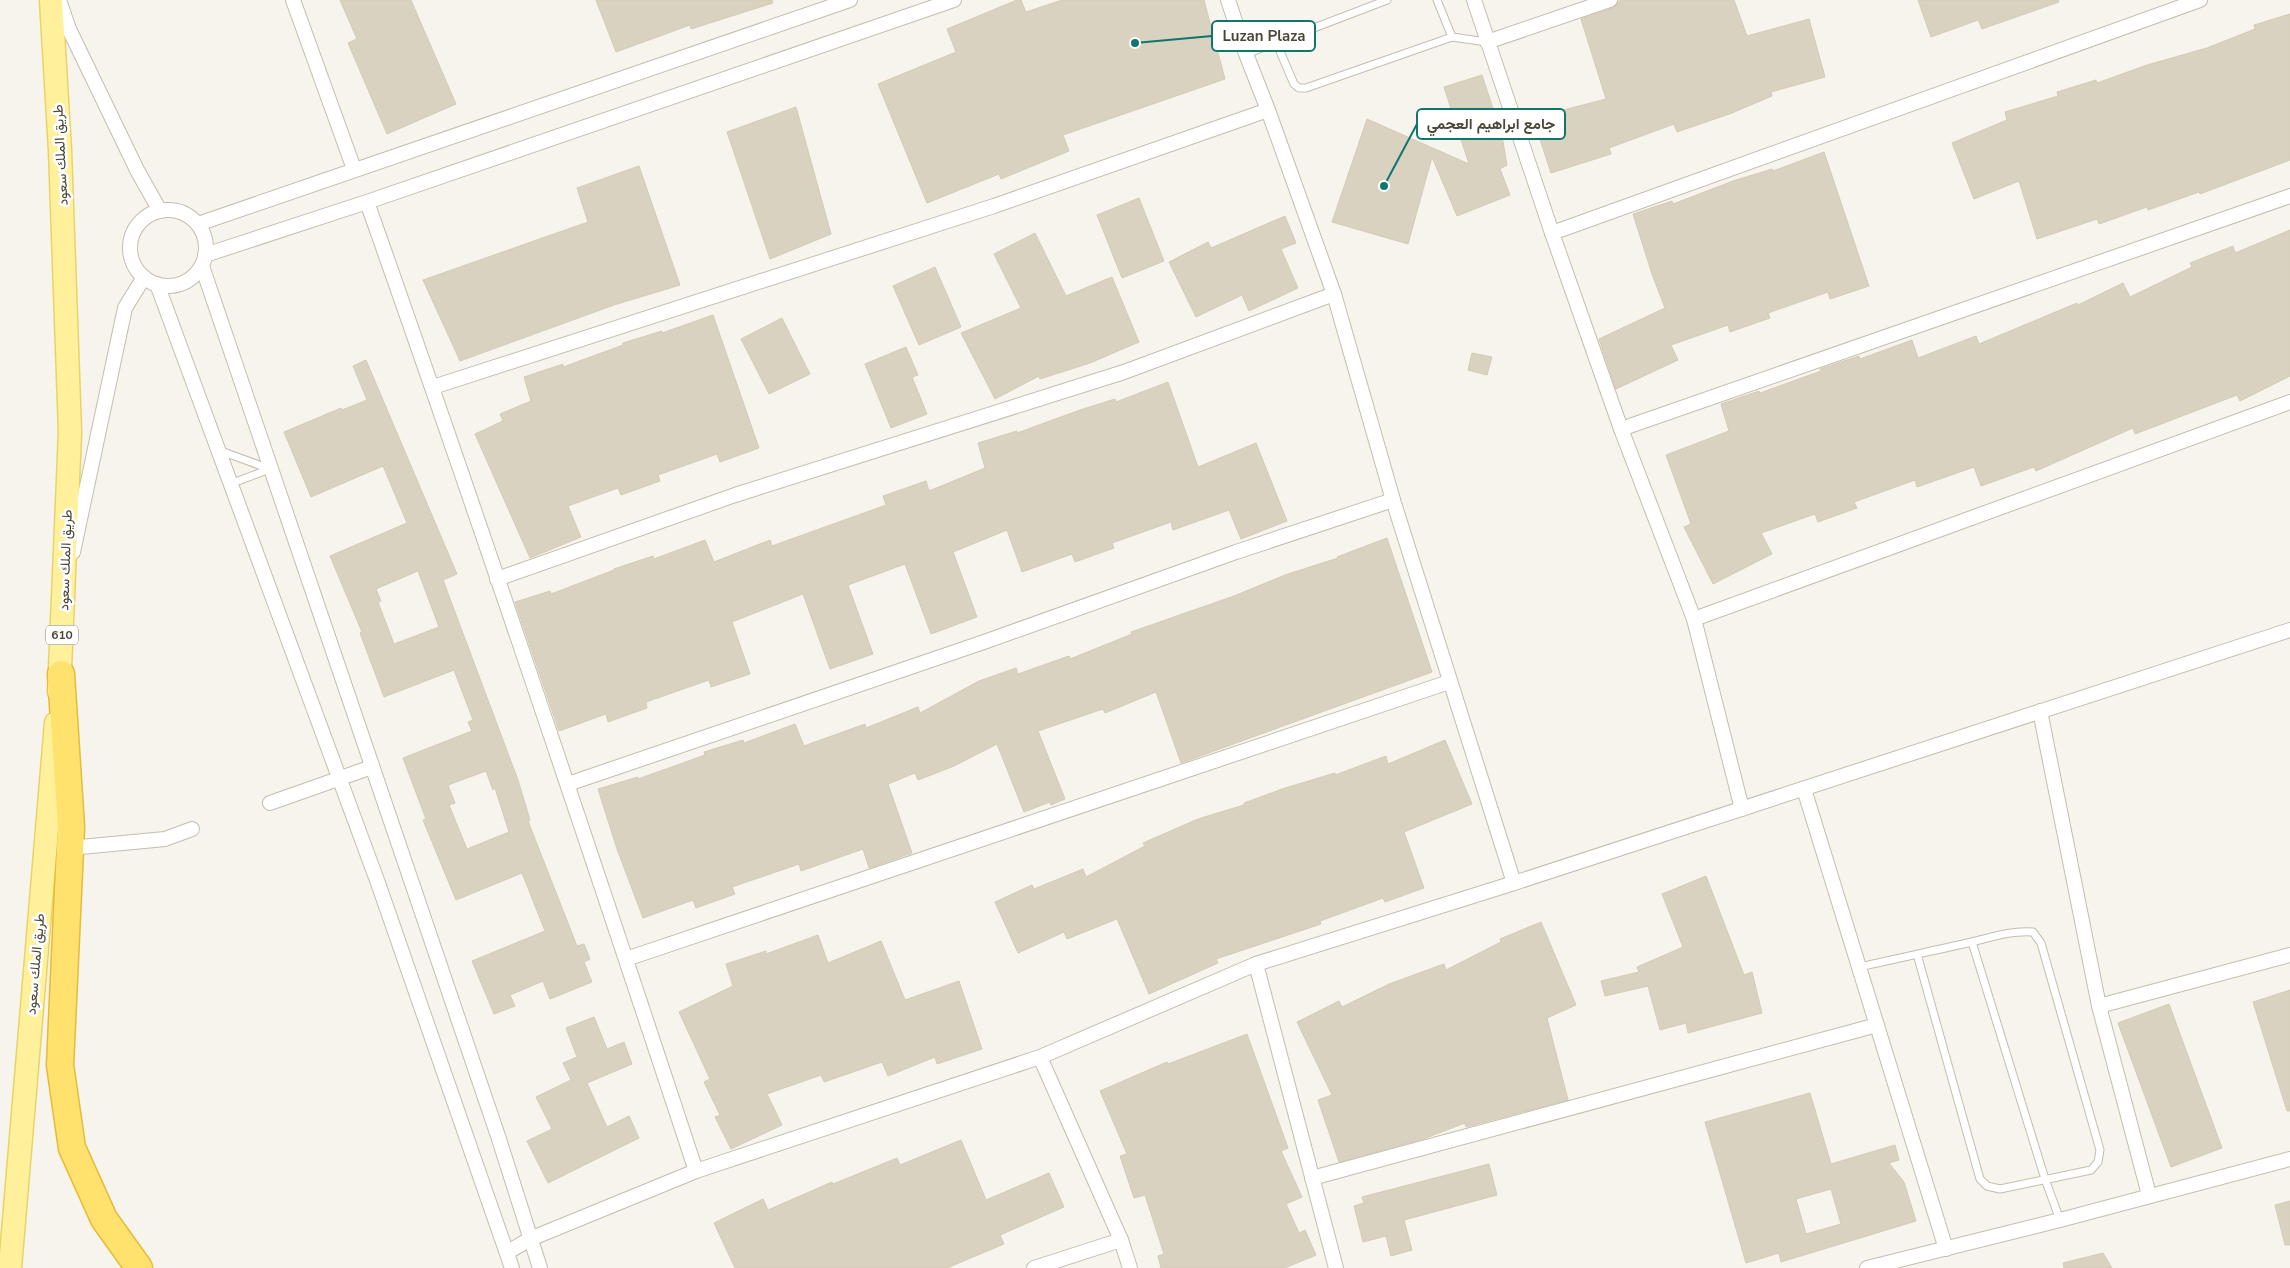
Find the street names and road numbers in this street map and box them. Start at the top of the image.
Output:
street label: طريق الملك سعود [48,104,73,206]
street label: طريق الملك سعود [54,509,77,611]
road number: 610 [46,626,78,644]
street label: طريق الملك سعود [22,913,49,1015]

